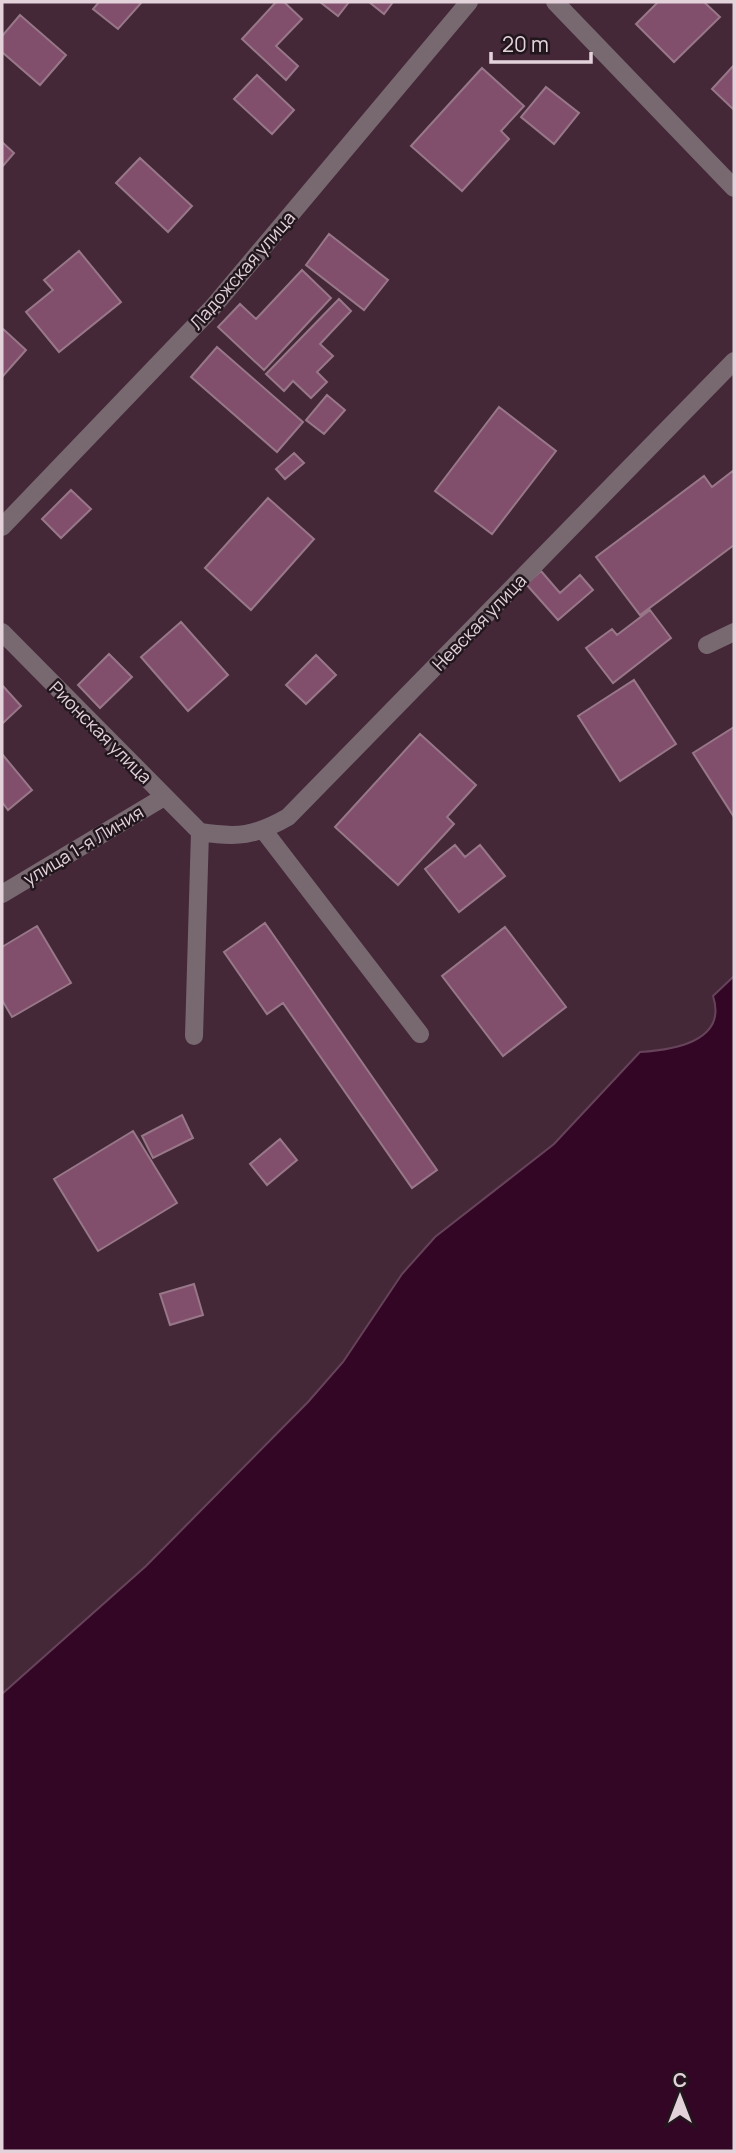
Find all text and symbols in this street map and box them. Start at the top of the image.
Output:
scale bar [491,21,591,65]
text: 20 m [502,30,549,58]
street label: Ладожская улица [184,206,300,334]
street label: Невская улица [427,568,531,676]
street label: Рионская улица [45,676,157,788]
street label: улица 1-я Линия [18,800,148,890]
north arrow [645,2062,715,2132]
text: С [673,2067,687,2093]

